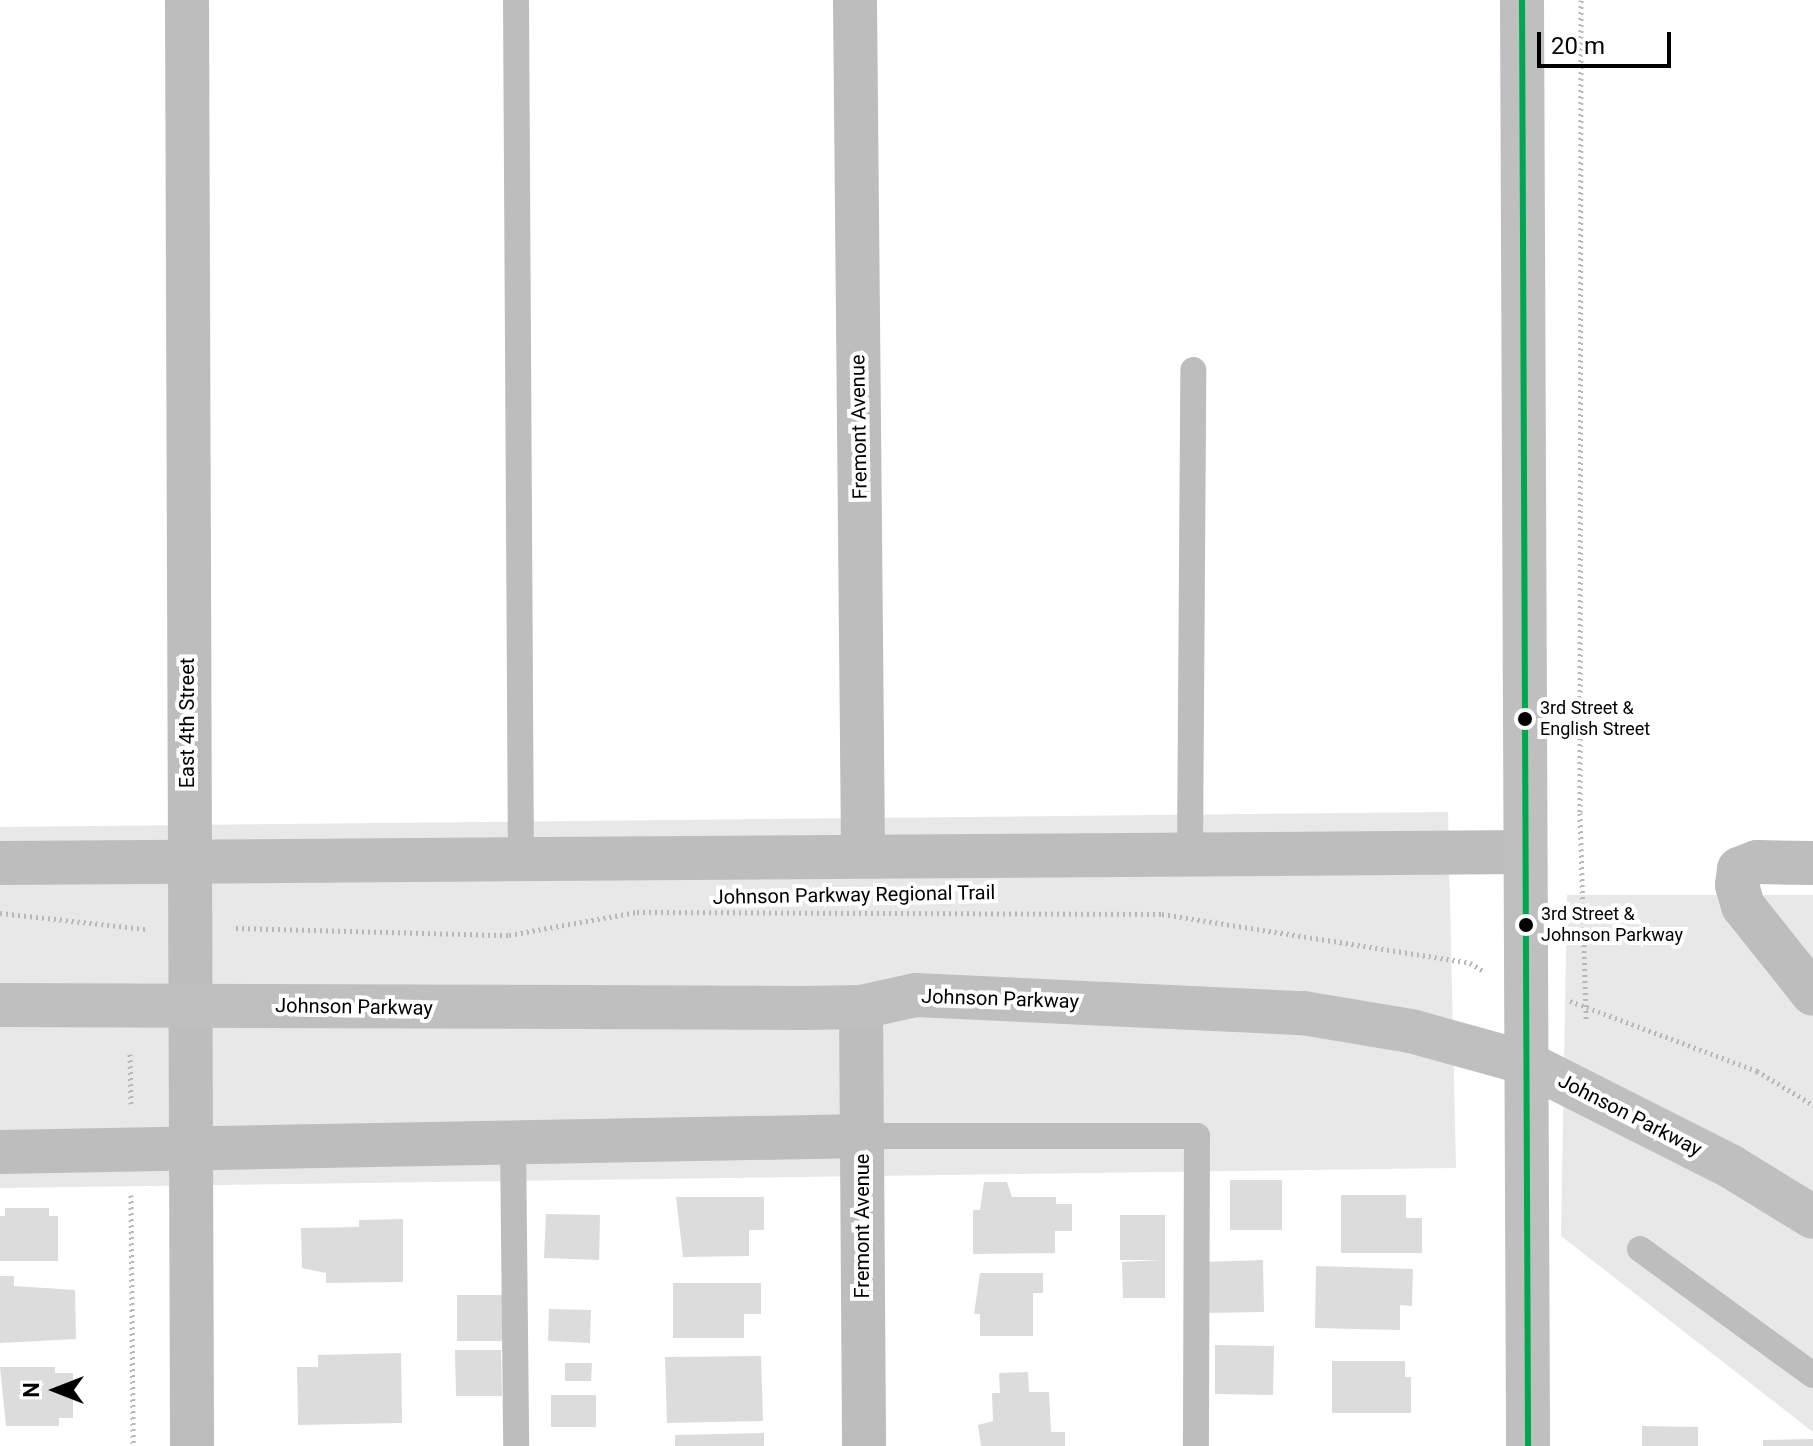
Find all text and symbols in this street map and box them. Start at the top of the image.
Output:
scale bar [1541,16,1675,66]
text: 20 m [1551,32,1605,60]
street label: Fremont Avenue [846,354,872,500]
street label: East 4th Street [175,658,199,788]
place label: 3rd Street & English Street [1540,698,1650,740]
marker: 3rd Street & English Street [1517,711,1533,727]
street label: Johnson Parkway Regional Trail [712,881,996,909]
place label: 3rd Street & Johnson Parkway [1541,904,1683,946]
marker: 3rd Street & Johnson Parkway [1518,917,1534,933]
street label: Johnson Parkway [921,984,1079,1014]
street label: Johnson Parkway [275,994,433,1020]
street label: Johnson Parkway [1554,1068,1706,1162]
street label: Fremont Avenue [850,1154,874,1298]
north arrow [16,1350,96,1430]
text: N [19,1382,44,1398]

